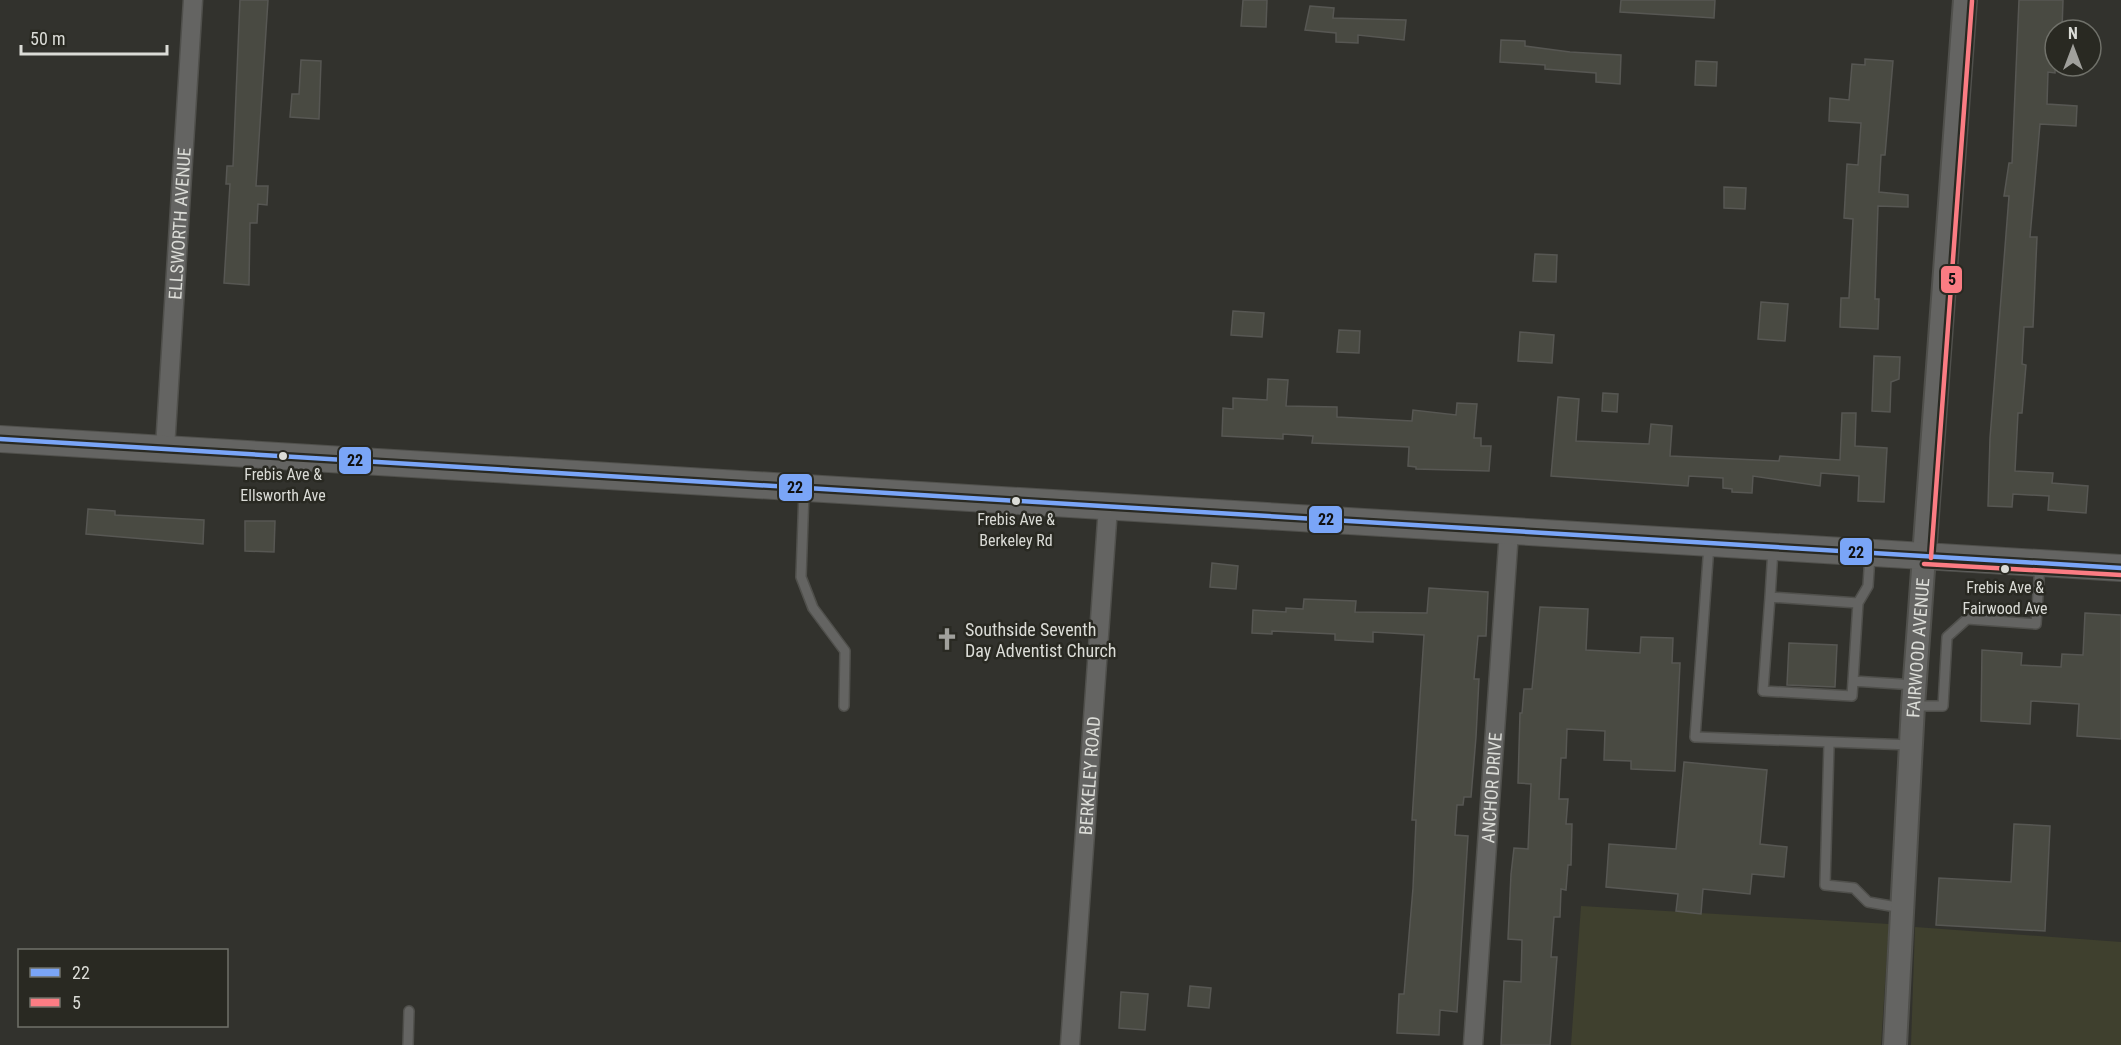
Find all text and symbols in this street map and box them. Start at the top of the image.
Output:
scale bar [21,18,166,56]
north arrow [2043,18,2103,78]
text: N [2068,24,2078,43]
text: 50 m [30,28,65,49]
street label: ELLSWORTH AVENUE [164,147,194,300]
line badge: 5 [1940,265,1963,294]
text: 5 [1948,270,1956,289]
line badge: 22 [338,446,372,475]
marker: Frebis Ave & Ellsworth Ave [277,450,289,462]
text: 22 [347,451,363,470]
place label: Frebis Ave & Ellsworth Ave [240,465,326,505]
line badge: 22 [778,473,813,502]
text: 22 [787,478,803,497]
marker: Frebis Ave & Berkeley Rd [1010,495,1022,507]
line badge: 22 [1308,505,1343,534]
place label: Frebis Ave & Berkeley Rd [977,510,1055,550]
text: 22 [1318,510,1334,529]
line badge: 22 [1839,537,1873,566]
text: 22 [1848,543,1864,562]
marker: Frebis Ave & Fairwood Ave [1999,563,2011,575]
street label: FAIRWOOD AVENUE [1902,577,1933,718]
place label: Frebis Ave & Fairwood Ave [1963,578,2047,618]
place label: Southside Seventh Day Adventist Church [965,619,1117,661]
church icon: Southside Seventh Day Adventist Church [934,626,960,652]
street label: BERKELEY ROAD [1074,716,1104,836]
street label: ANCHOR DRIVE [1477,732,1505,844]
legend [18,949,228,1027]
text: 22 [72,962,90,983]
text: 5 [72,992,81,1013]

